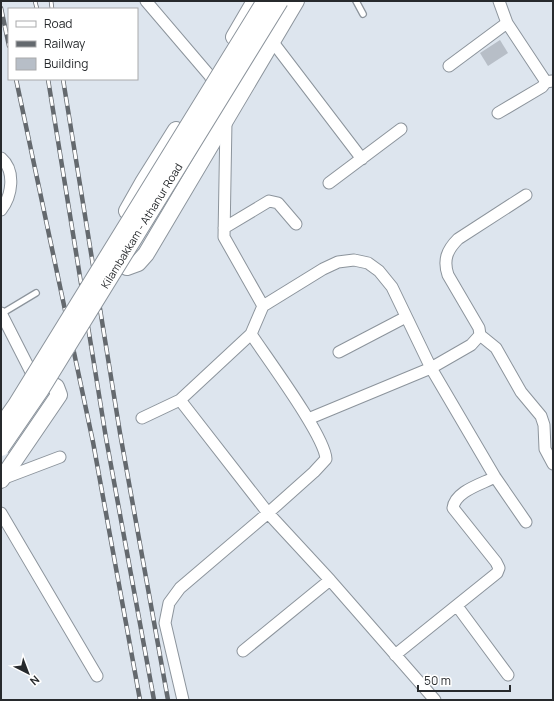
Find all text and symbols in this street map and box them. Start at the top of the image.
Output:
legend [8,8,138,80]
text: Road [44,15,72,32]
text: Railway [44,35,86,52]
text: Building [44,55,88,72]
street label: Kilambakkam - Athanur Road [97,160,185,291]
north arrow [8,653,48,693]
scale bar [418,667,510,693]
text: 50 m [424,672,451,689]
text: N [27,673,43,689]

